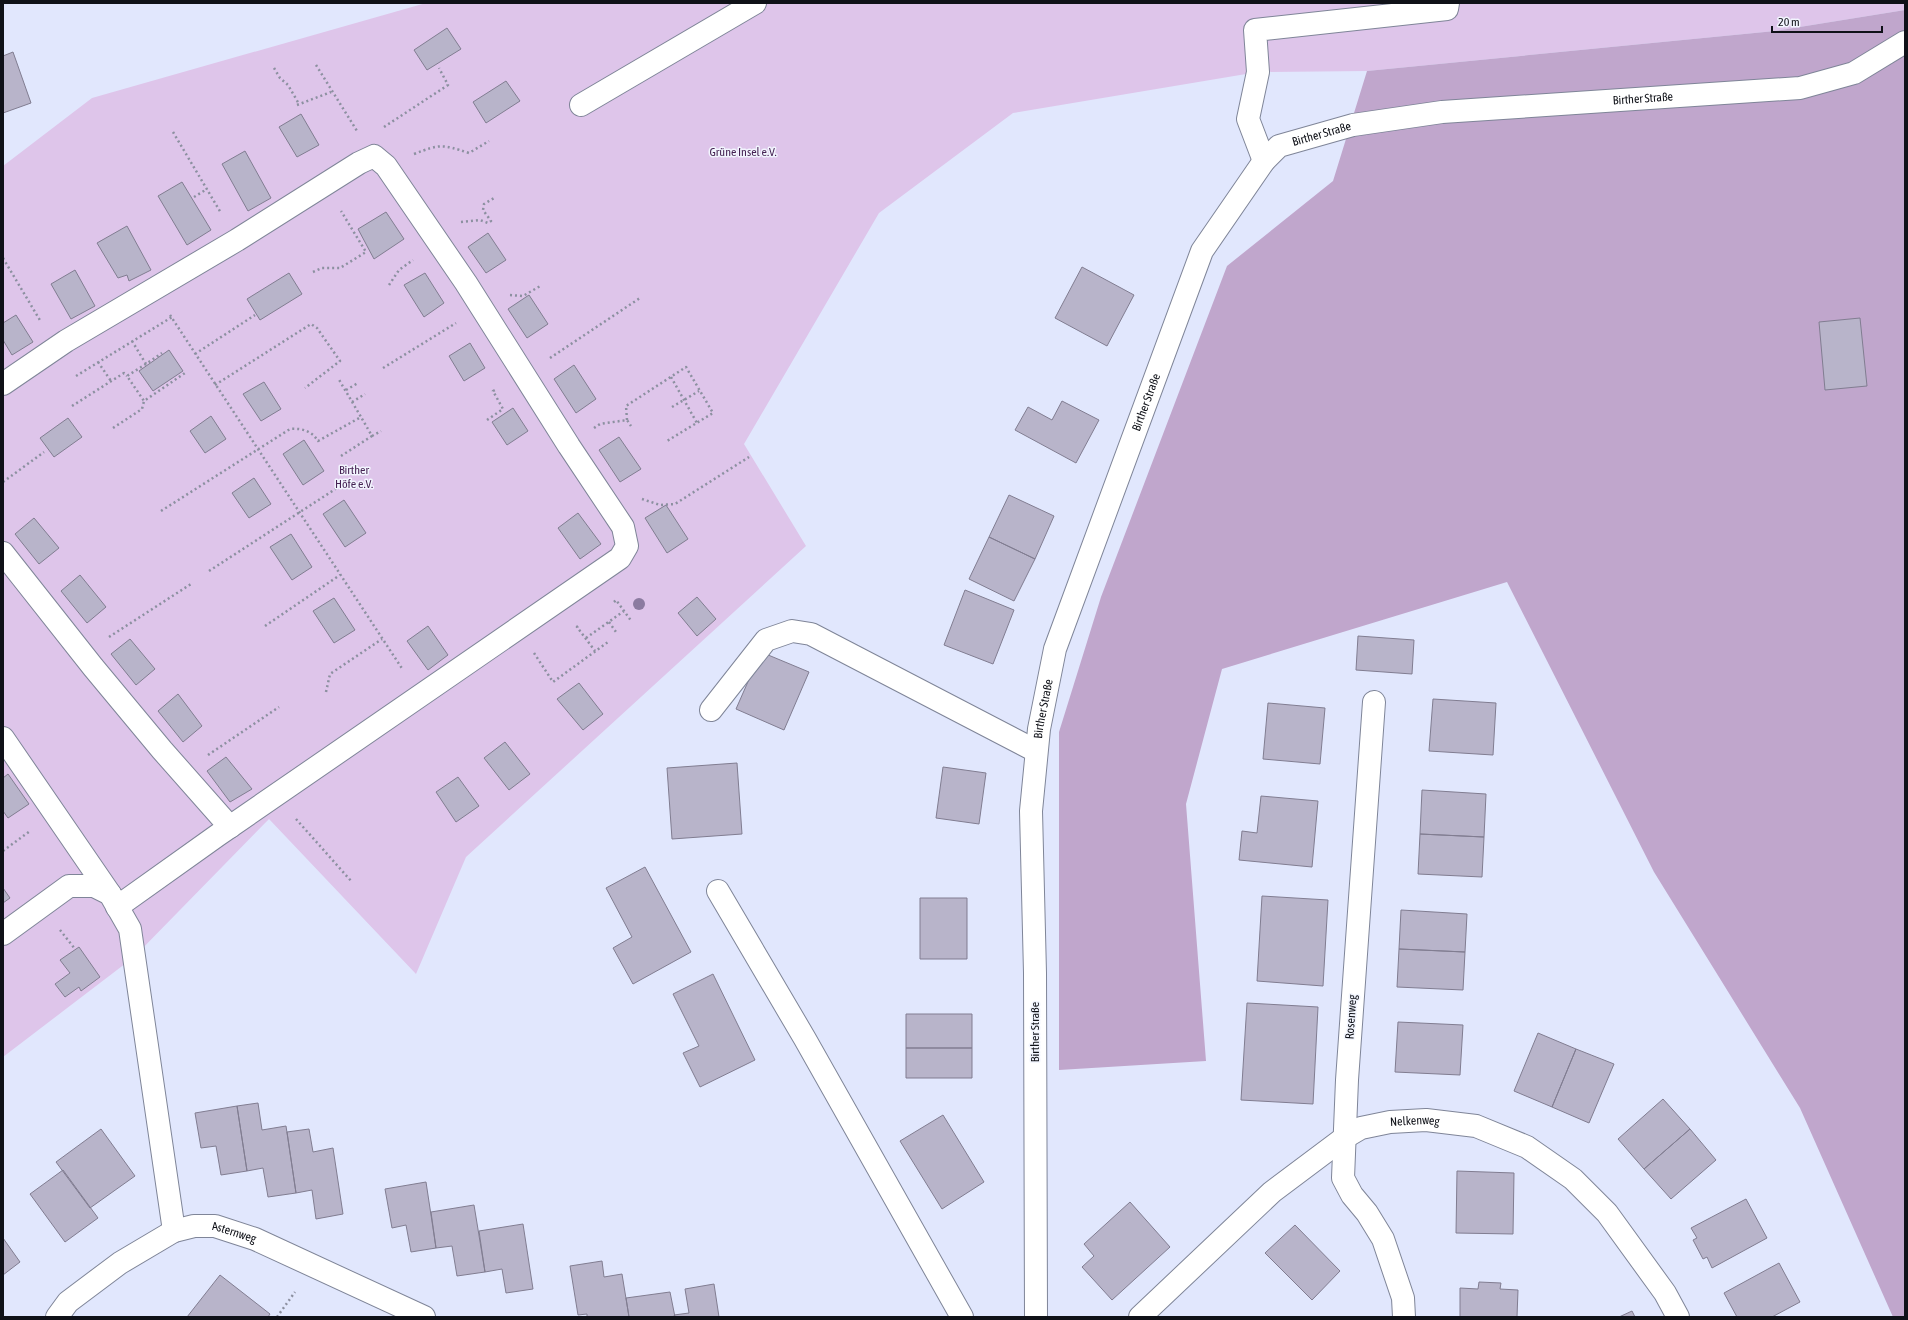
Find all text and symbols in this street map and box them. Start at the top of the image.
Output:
scale bar [1772,8,1882,34]
text: 20 m [1778,15,1800,29]
street label: Birther Straße [1612,90,1673,108]
street label: Birther Straße [1291,119,1352,149]
park label: Grüne Insel e.V. [709,145,777,159]
street label: Birther Straße [1129,372,1163,433]
park label: Birther Höfe e.V. [335,463,373,491]
street label: Birther Straße [1031,678,1056,739]
street label: Rosenweg [1342,993,1360,1040]
street label: Birther Straße [1028,1002,1042,1062]
street label: Nelkenweg [1390,1113,1441,1129]
street label: Asternweg [212,1219,259,1246]

